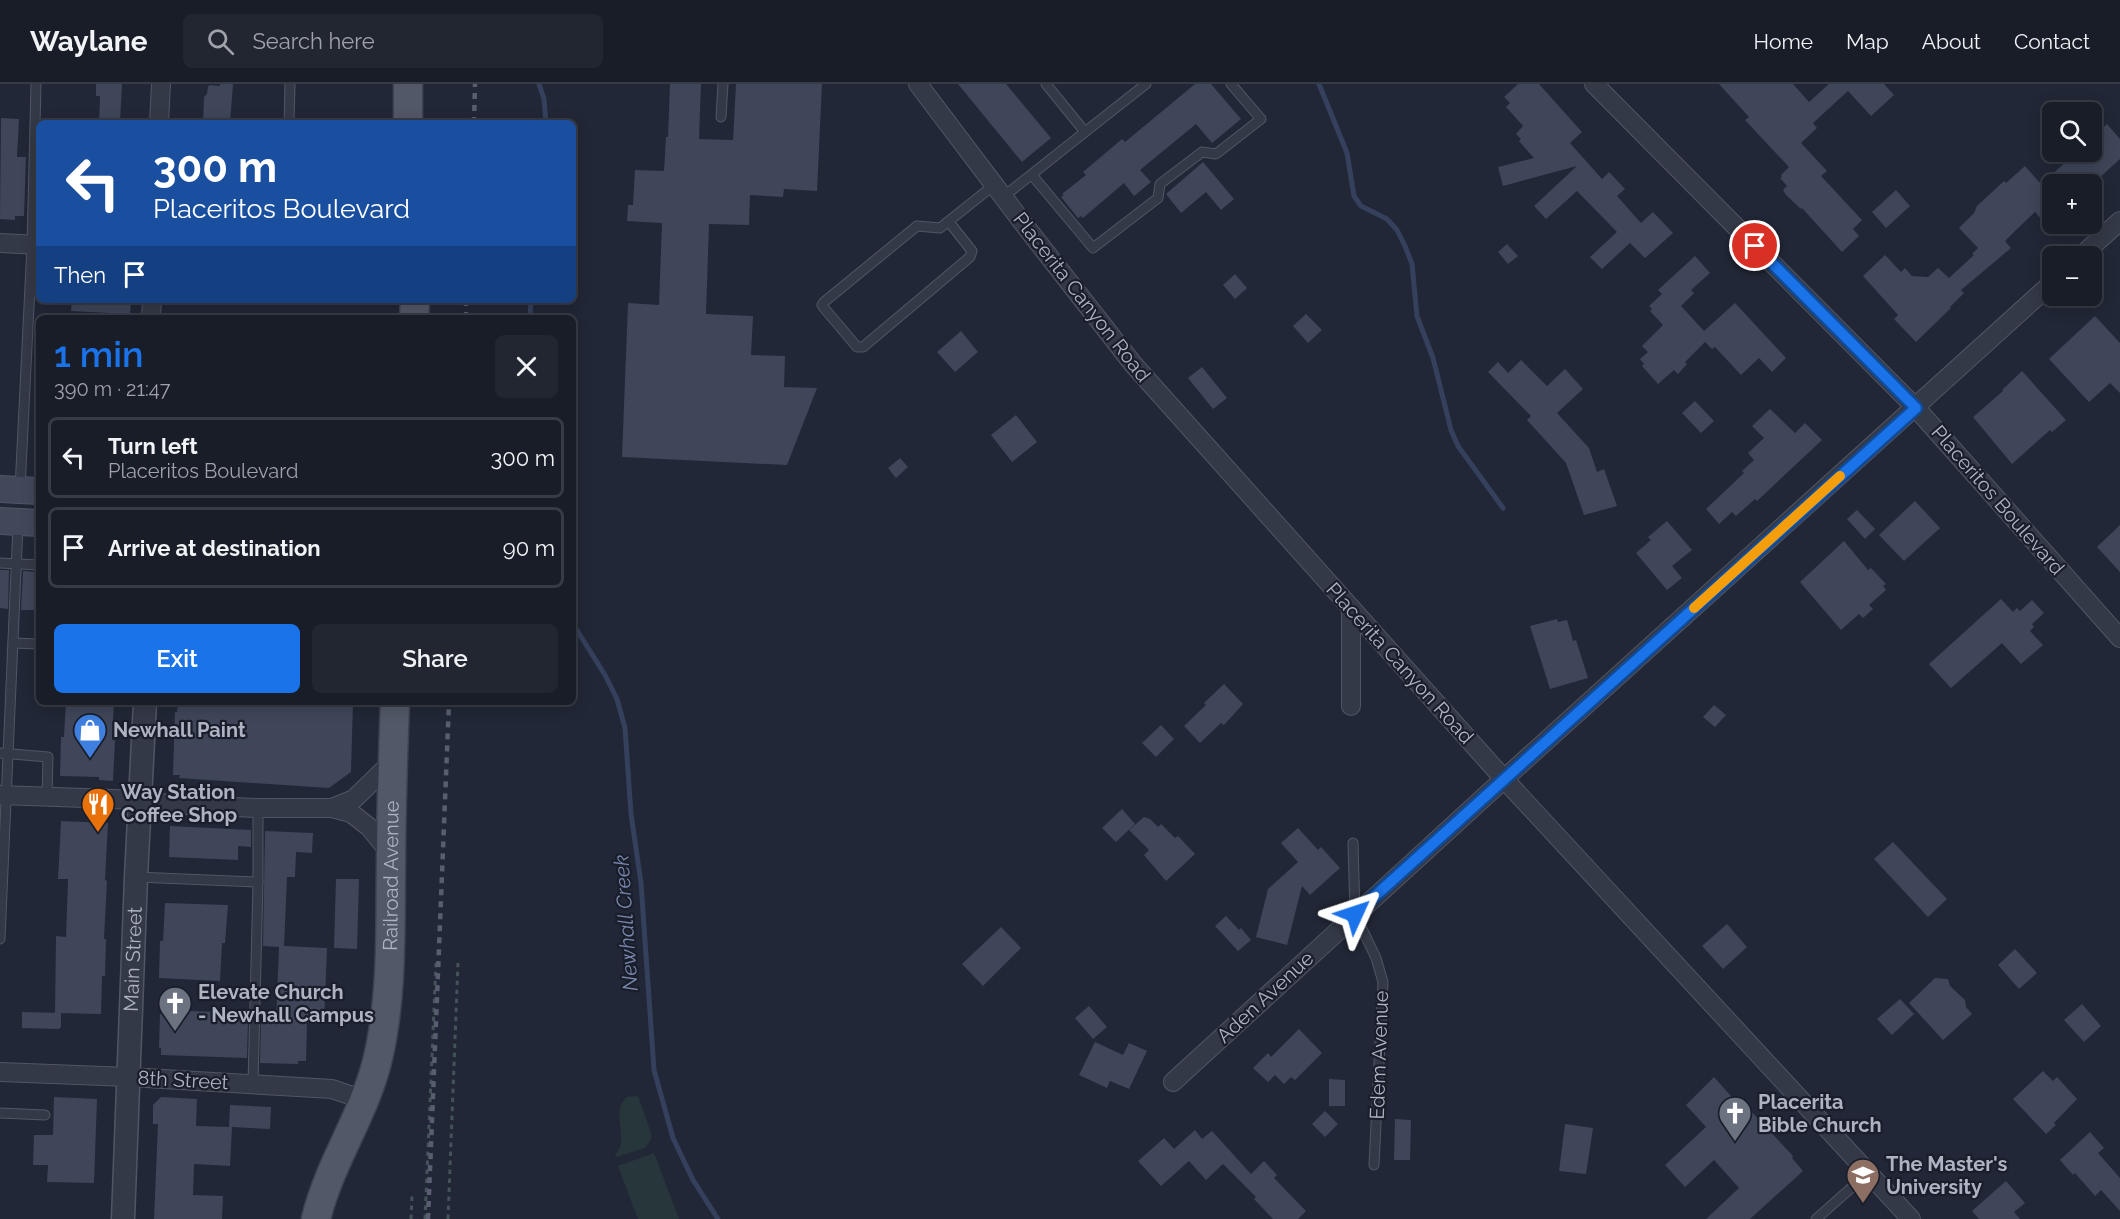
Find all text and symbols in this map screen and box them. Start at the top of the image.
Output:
search box [183,14,603,68]
text: Waylane [30,25,147,58]
icon: search [204,25,237,58]
text: Search here [252,28,375,54]
text: Home [1754,29,1813,54]
text: Map [1846,29,1889,54]
text: About [1922,29,1981,54]
text: Contact [2014,29,2090,54]
map controls [2042,102,2102,306]
button: search [2042,102,2102,162]
text: 300 m [153,143,277,192]
icon: left [54,144,132,222]
button: + [2042,174,2102,234]
text: Placeritos Boulevard [153,193,410,224]
street label: Placerita Canyon Road [1008,207,1156,387]
pin [1729,220,1780,271]
icon: arrive [1738,229,1771,262]
button: − [2042,246,2102,306]
icon: arrive [118,258,151,291]
text: Then [54,262,106,288]
text: 1 min [54,333,143,375]
button: close [495,335,558,398]
text: 390 m · 21:47 [54,377,170,401]
street label: Placeritos Boulevard [1926,420,2070,580]
text: Turn left [108,433,198,459]
icon: left [57,441,90,474]
text: 300 m [490,445,555,471]
text: Placeritos Boulevard [108,459,298,483]
icon: arrive [57,531,90,564]
text: Arrive at destination [108,535,321,561]
text: 90 m [503,535,555,561]
street label: Placerita Canyon Road [1321,577,1479,749]
button: Exit [54,624,300,693]
button: Share [312,624,558,693]
shop icon: Newhall Paint [72,712,108,759]
place label: Newhall Paint [113,718,246,742]
place label: Way Station Coffee Shop [121,780,238,827]
restaurant icon: Way Station Coffee Shop [80,786,116,833]
street label: Railroad Avenue [378,800,404,951]
water label: Newhall Creek [608,854,643,992]
position arrow [1323,882,1387,946]
street label: Main Street [119,906,147,1012]
street label: Aden Avenue [1212,946,1319,1048]
place label: Elevate Church - Newhall Campus [198,980,374,1027]
church icon: Elevate Church - Newhall Campus [157,985,193,1032]
street label: Edem Avenue [1365,990,1393,1120]
street label: 8th Street [137,1066,229,1094]
place label: Placerita Bible Church [1758,1090,1882,1137]
church icon: Placerita Bible Church [1717,1095,1753,1142]
place label: The Master's University [1886,1152,2007,1199]
school or university icon: The Master's University [1845,1157,1881,1204]

